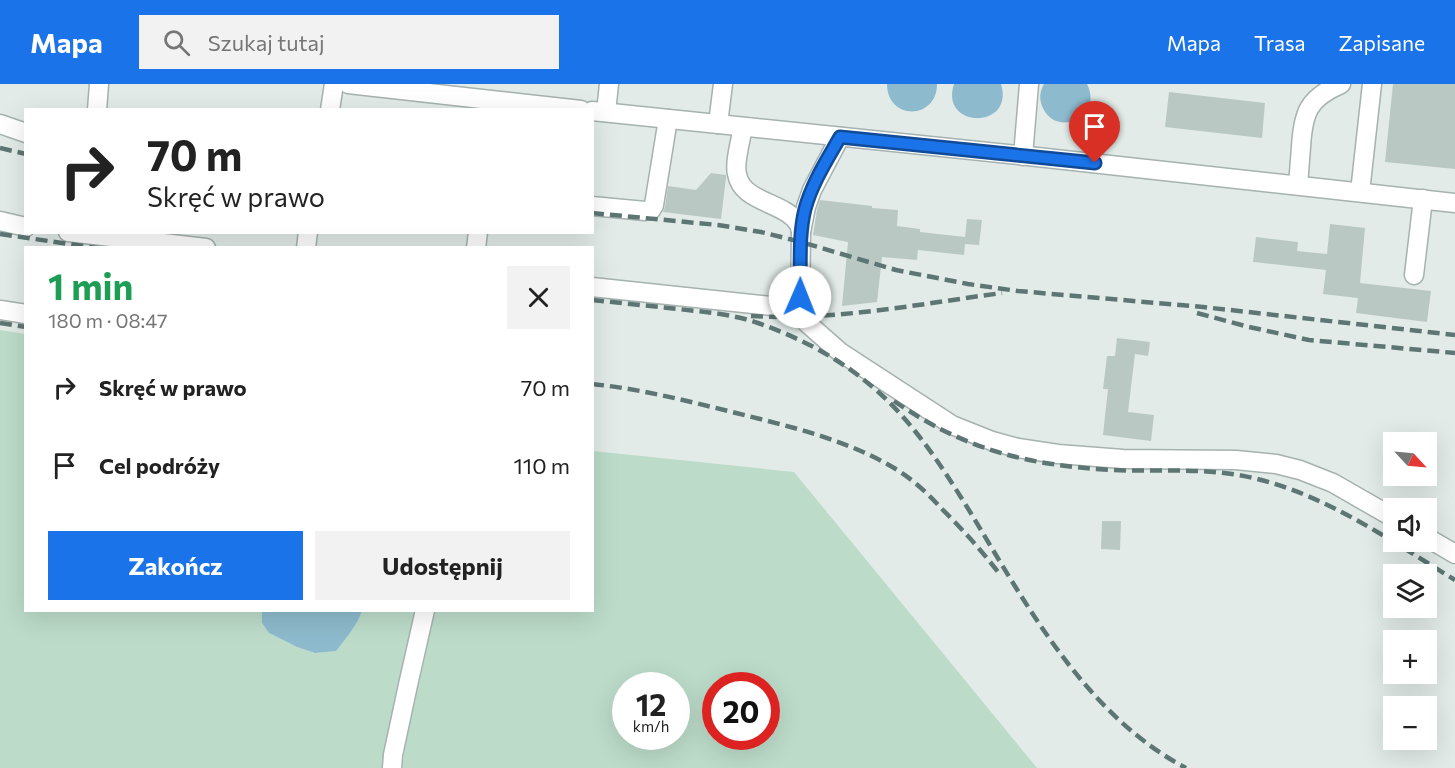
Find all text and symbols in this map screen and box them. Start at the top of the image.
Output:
search box [139,15,559,69]
text: Mapa [30,25,103,59]
icon: search [160,26,193,59]
text: Szukaj tutaj [208,29,325,56]
text: Mapa [1167,30,1221,55]
text: Trasa [1254,30,1305,55]
text: Zapisane [1338,30,1425,55]
pin [1069,101,1120,163]
icon: arrive [1078,110,1111,143]
text: 70 m [147,128,242,180]
icon: right [48,132,126,210]
text: Skręć w prawo [147,180,325,213]
text: 1 min [48,263,133,307]
position arrow [768,265,832,329]
button: close [507,266,570,329]
text: 180 m · 08:47 [48,308,167,332]
icon: right [48,371,81,404]
text: Skręć w prawo [99,374,247,401]
text: 70 m [521,374,570,401]
north arrow [1383,432,1437,486]
map controls [1383,432,1437,750]
icon: arrive [48,449,81,482]
text: Cel podróży [99,452,220,479]
text: 110 m [513,452,570,479]
button: sound [1383,498,1437,552]
button: Zakończ [48,531,303,600]
button: Udostępnij [315,531,570,600]
button: layers [1383,564,1437,618]
button: + [1383,630,1437,684]
speed limit sign: 20 [702,672,780,750]
text: 12 [636,685,666,722]
button: − [1383,696,1437,750]
text: km/h [633,717,669,735]

